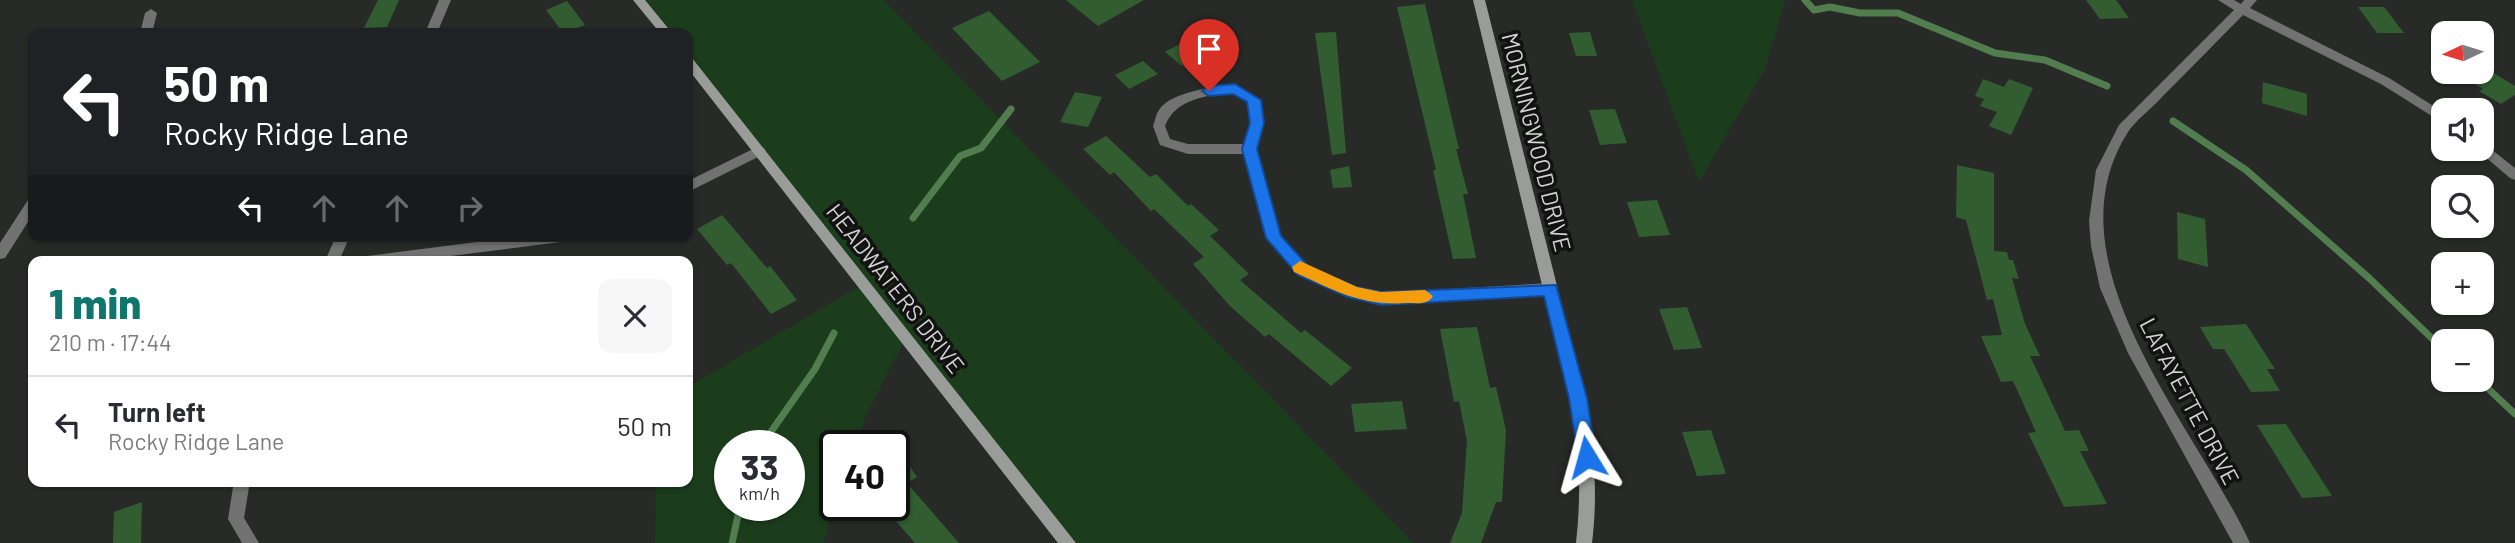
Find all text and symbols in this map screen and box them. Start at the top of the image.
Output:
pin [1179,19,1239,91]
north arrow [2431,21,2494,84]
map controls [2431,21,2494,392]
icon: arrive [1190,30,1228,68]
street label: MORNINGWOOD DRIVE [1496,30,1578,254]
text: 50 m [164,53,269,112]
icon: left [49,56,140,147]
button: sound [2431,98,2494,161]
text: Rocky Ridge Lane [164,113,409,151]
button: search [2431,175,2494,238]
icon: left [232,189,270,227]
icon: ahead [305,189,343,227]
icon: ahead [378,189,416,227]
icon: right [451,189,489,227]
street label: HEADWATERS DRIVE [821,198,971,378]
button: + [2431,252,2494,315]
text: 1 min [49,277,141,327]
button: close [598,279,672,353]
street label: LAFAYETTE DRIVE [2134,313,2246,489]
text: 210 m · 17:44 [49,328,172,356]
button: − [2431,329,2494,392]
text: Turn left [108,396,206,427]
icon: left [49,406,87,444]
text: 50 m [617,410,672,441]
position arrow [1550,420,1624,494]
text: Rocky Ridge Lane [108,427,284,455]
speed limit sign: 40 [819,430,910,521]
text: 33 [741,445,778,487]
text: km/h [739,482,780,504]

